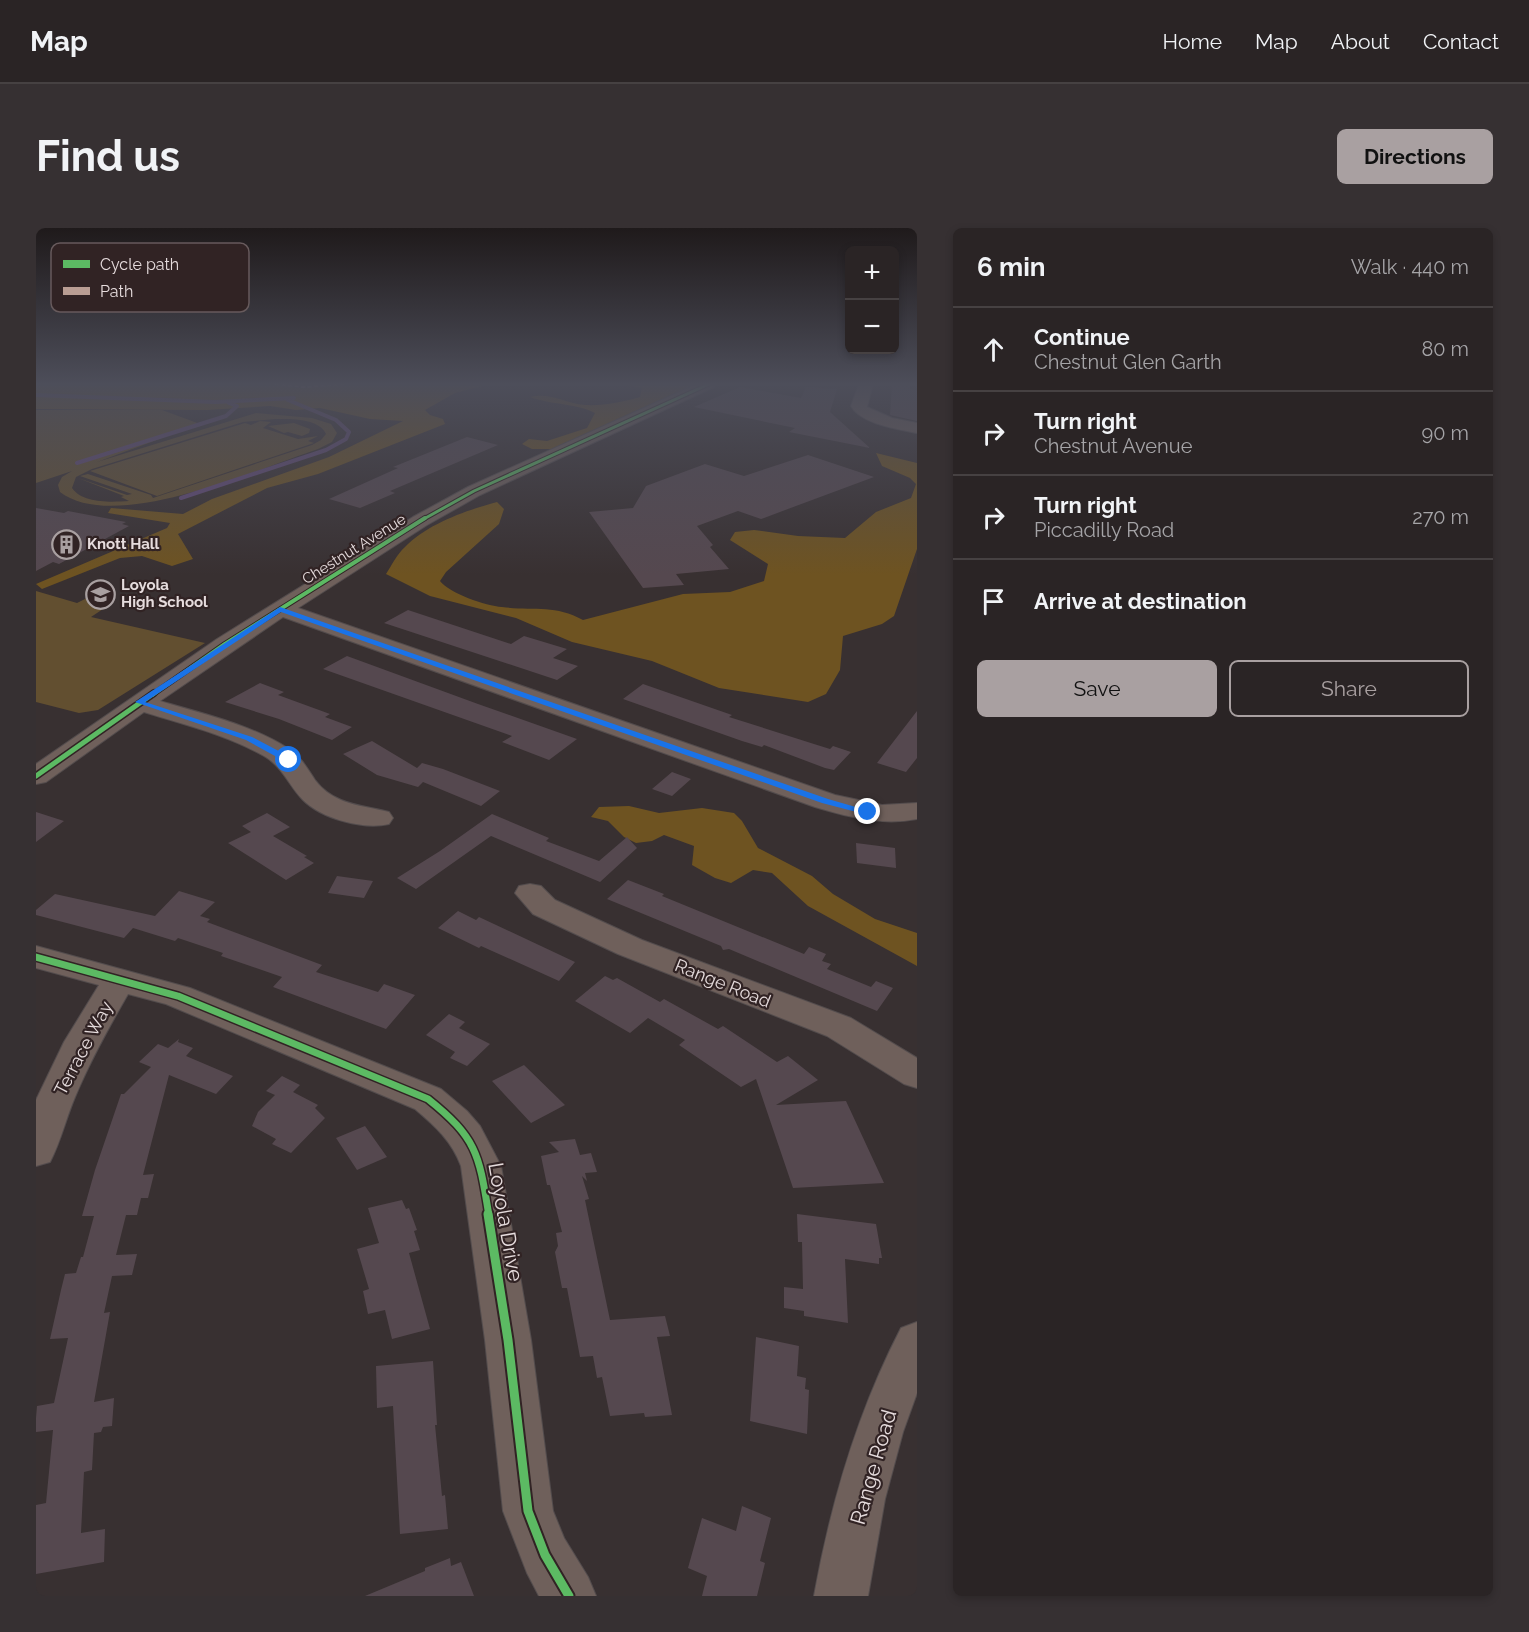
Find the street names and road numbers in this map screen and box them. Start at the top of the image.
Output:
street label: Chestnut Avenue [299,510,409,588]
street label: Range Road [672,954,774,1012]
street label: Terrace Way [49,997,117,1099]
street label: Loyola Drive [483,1161,529,1283]
street label: Range Road [845,1407,901,1527]

